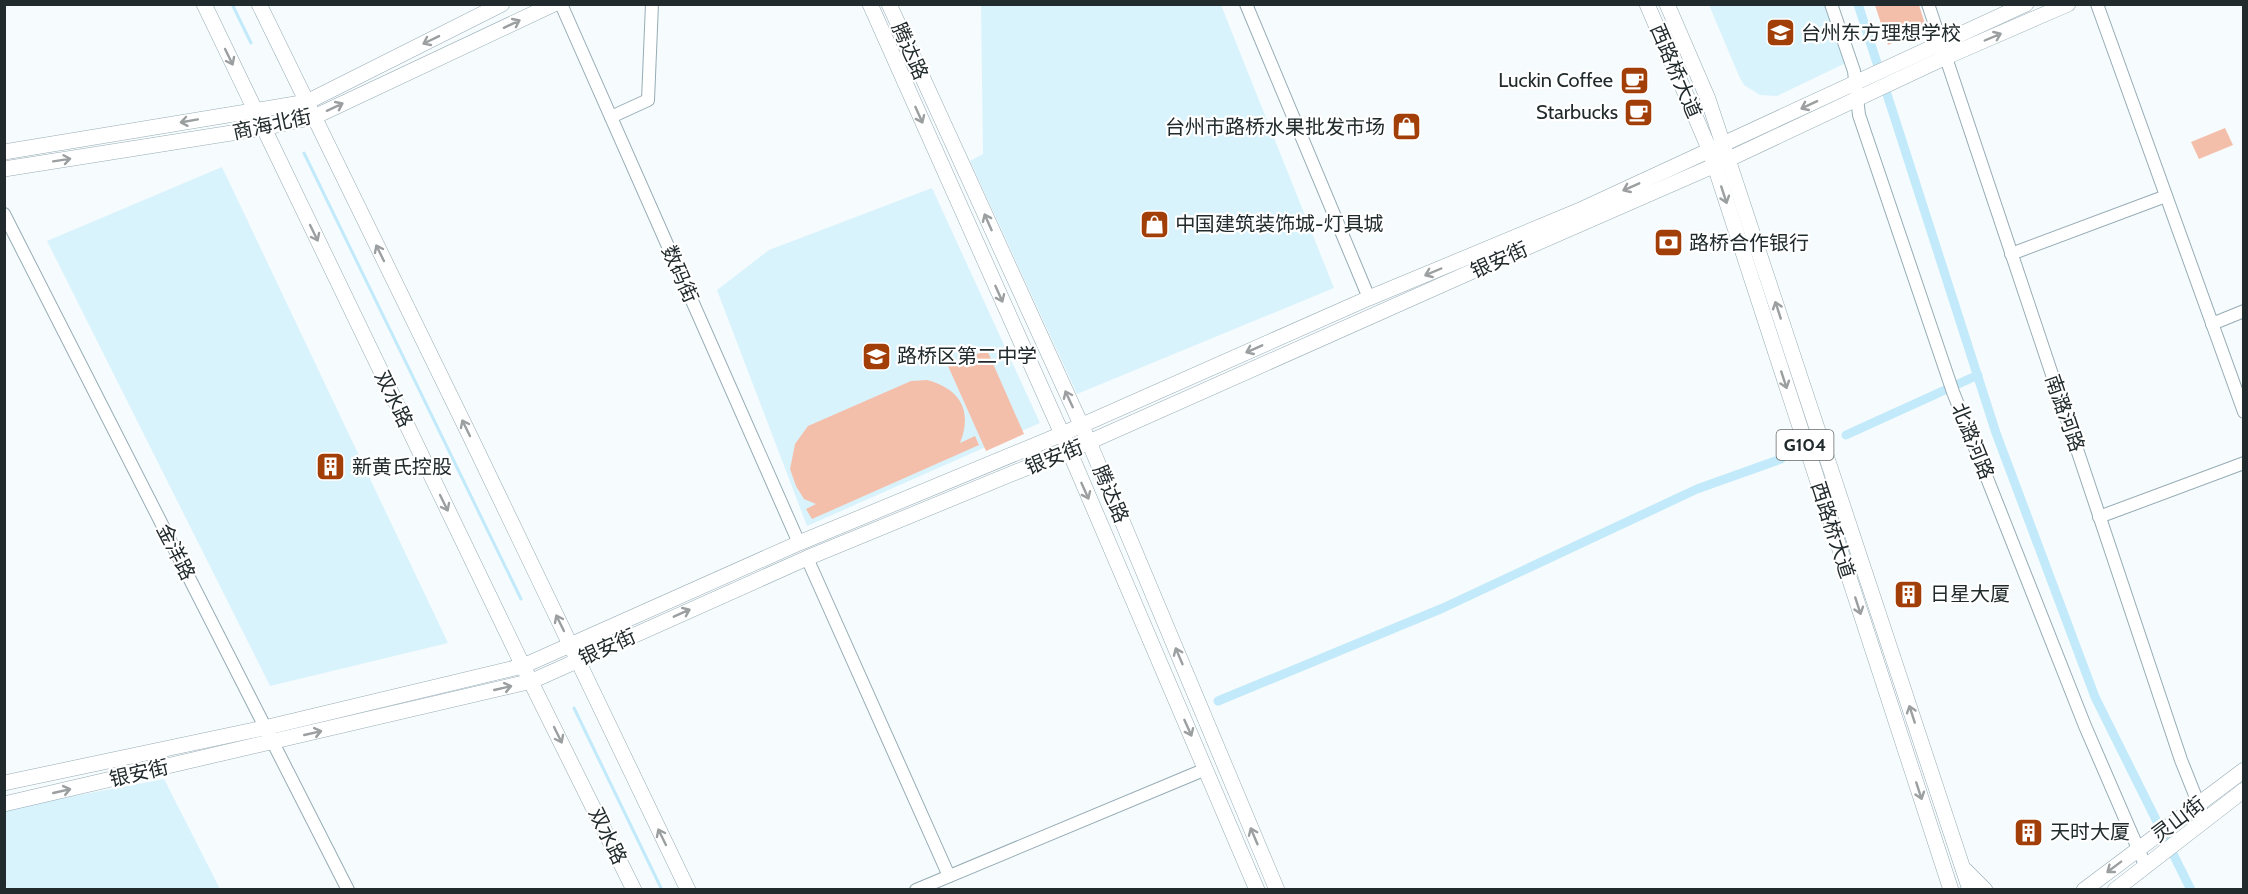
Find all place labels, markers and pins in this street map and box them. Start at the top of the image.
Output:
school or university icon: 台州东方理想学校 [1764,17,1796,49]
place label: 台州东方理想学校 [1801,21,1961,45]
cafe icon: Luckin Coffee [1618,64,1650,96]
place label: Luckin Coffee [1498,68,1613,92]
cafe icon: Starbucks [1623,96,1655,128]
place label: Starbucks [1536,100,1618,124]
shop icon: 台州市路桥水果批发市场 [1390,111,1422,143]
place label: 台州市路桥水果批发市场 [1165,115,1385,139]
shop icon: 中国建筑装饰城-灯具城 [1138,208,1170,240]
place label: 中国建筑装饰城-灯具城 [1175,212,1383,236]
bank icon: 路桥合作银行 [1652,227,1684,259]
place label: 路桥合作银行 [1689,231,1809,255]
school or university icon: 路桥区第二中学 [860,340,892,372]
place label: 路桥区第二中学 [897,344,1037,368]
building icon: 新黄氏控股 [315,451,347,483]
place label: 新黄氏控股 [352,455,452,479]
building icon: 日星大厦 [1893,578,1925,610]
place label: 日星大厦 [1930,582,2010,606]
building icon: 天时大厦 [2013,816,2045,848]
place label: 天时大厦 [2050,820,2130,844]

